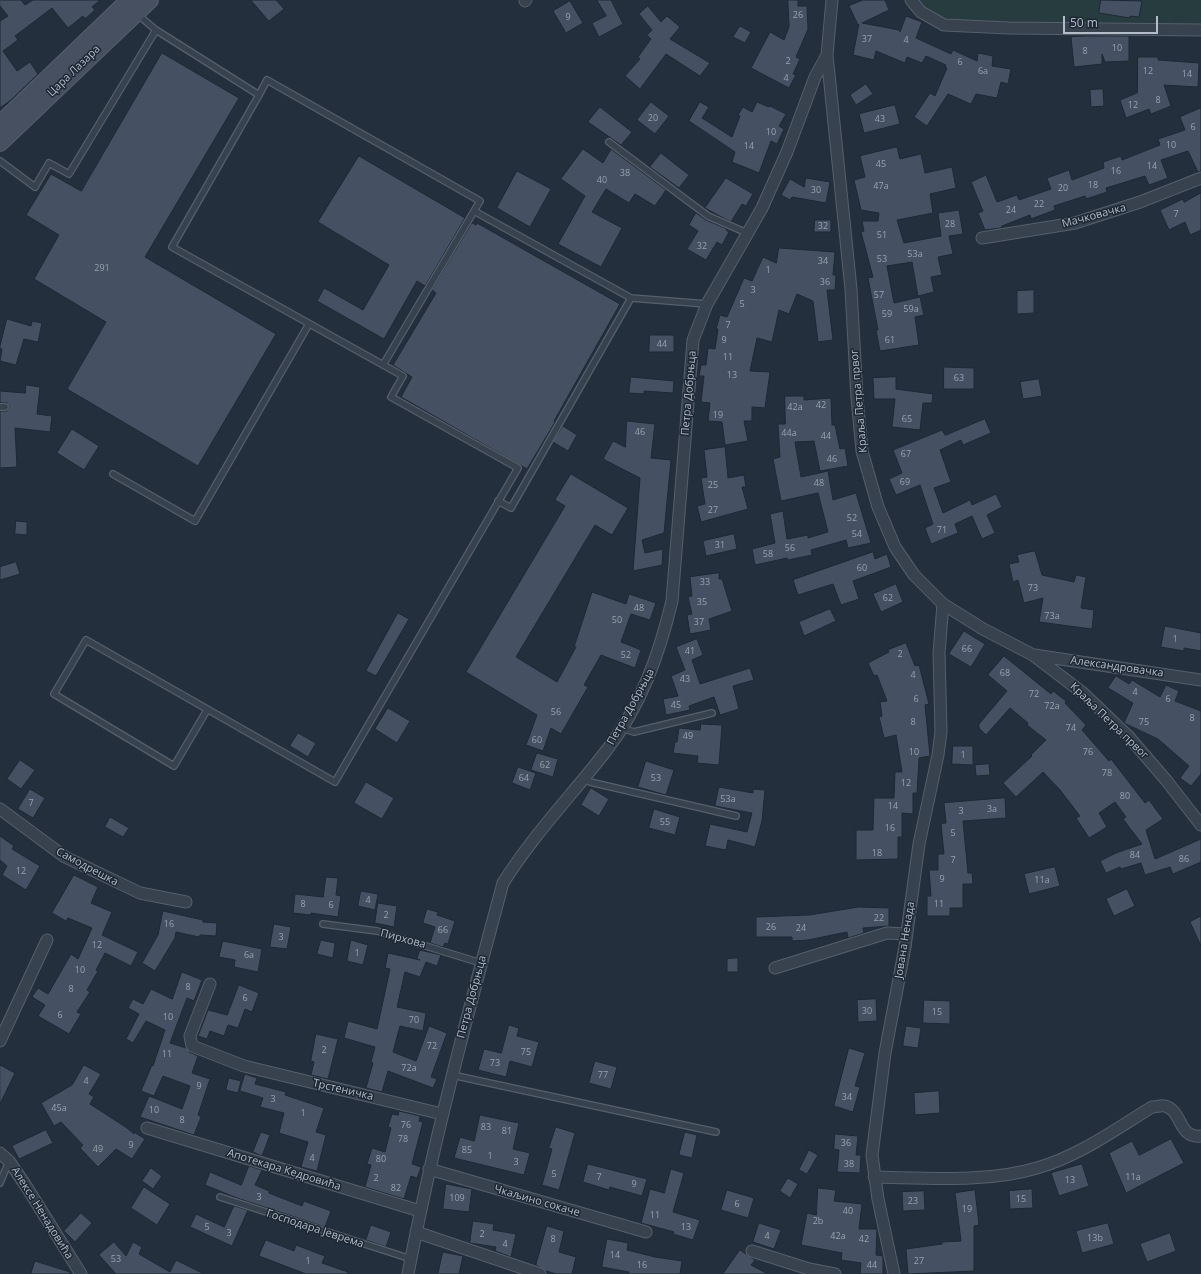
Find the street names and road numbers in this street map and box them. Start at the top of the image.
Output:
street label: Цара Лазара [45,43,103,99]
street label: Мачковачка [1060,201,1128,231]
street label: Краља Петра првог [848,349,870,453]
street label: Петра Добрњца [679,350,699,436]
street label: Александровачка [1070,654,1164,680]
street label: Петра Добрњца [605,667,657,747]
street label: Краља Петра првог [1067,680,1151,762]
street label: Самодрешка [54,845,120,889]
street label: Јована Ненада [892,901,918,979]
street label: Пирхова [379,927,427,951]
street label: Петра Добрњца [455,954,489,1040]
street label: Трстеничка [311,1077,375,1103]
street label: Апотекара Кедровића [226,1146,342,1194]
street label: Алексе Ненадовића [8,1165,76,1261]
street label: Чкаљино сокаче [493,1182,581,1220]
street label: Господара Јеврема [265,1207,365,1251]

